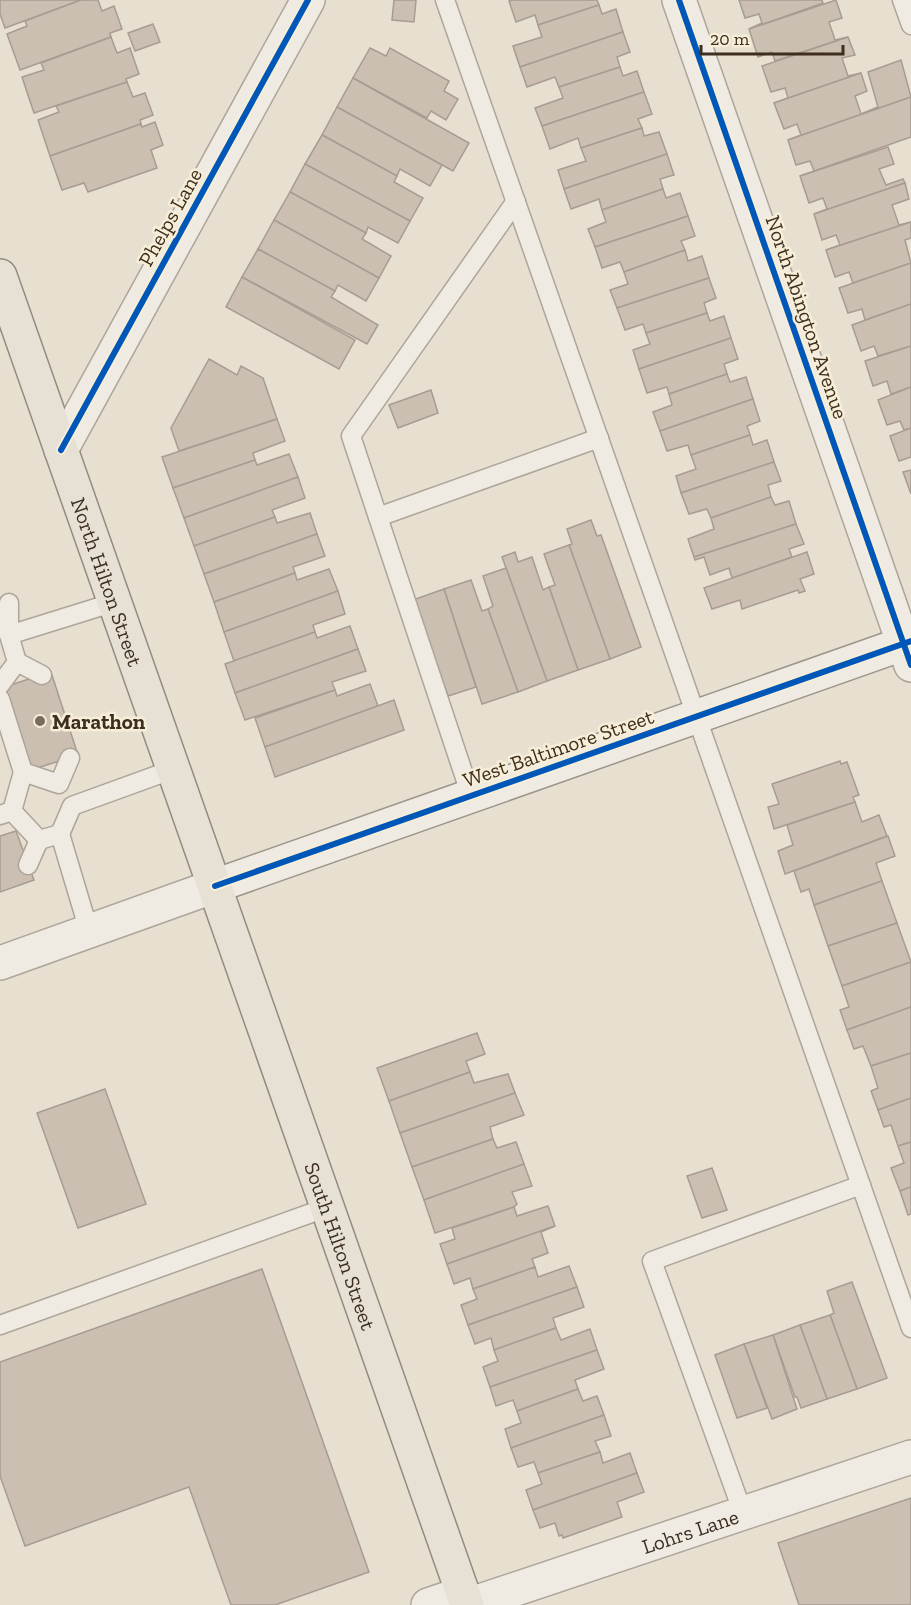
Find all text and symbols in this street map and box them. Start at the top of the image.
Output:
scale bar [701,18,844,56]
text: 20 m [710,28,750,50]
street label: Phelps Lane [133,163,207,270]
street label: North Abington Avenue [760,212,854,422]
street label: North Hilton Street [66,494,149,669]
street label: West Baltimore Street [459,704,657,792]
place label: Marathon [52,709,146,734]
marker: Marathon [33,714,47,728]
street label: South Hilton Street [300,1159,382,1333]
street label: Lohrs Lane [638,1503,742,1559]

